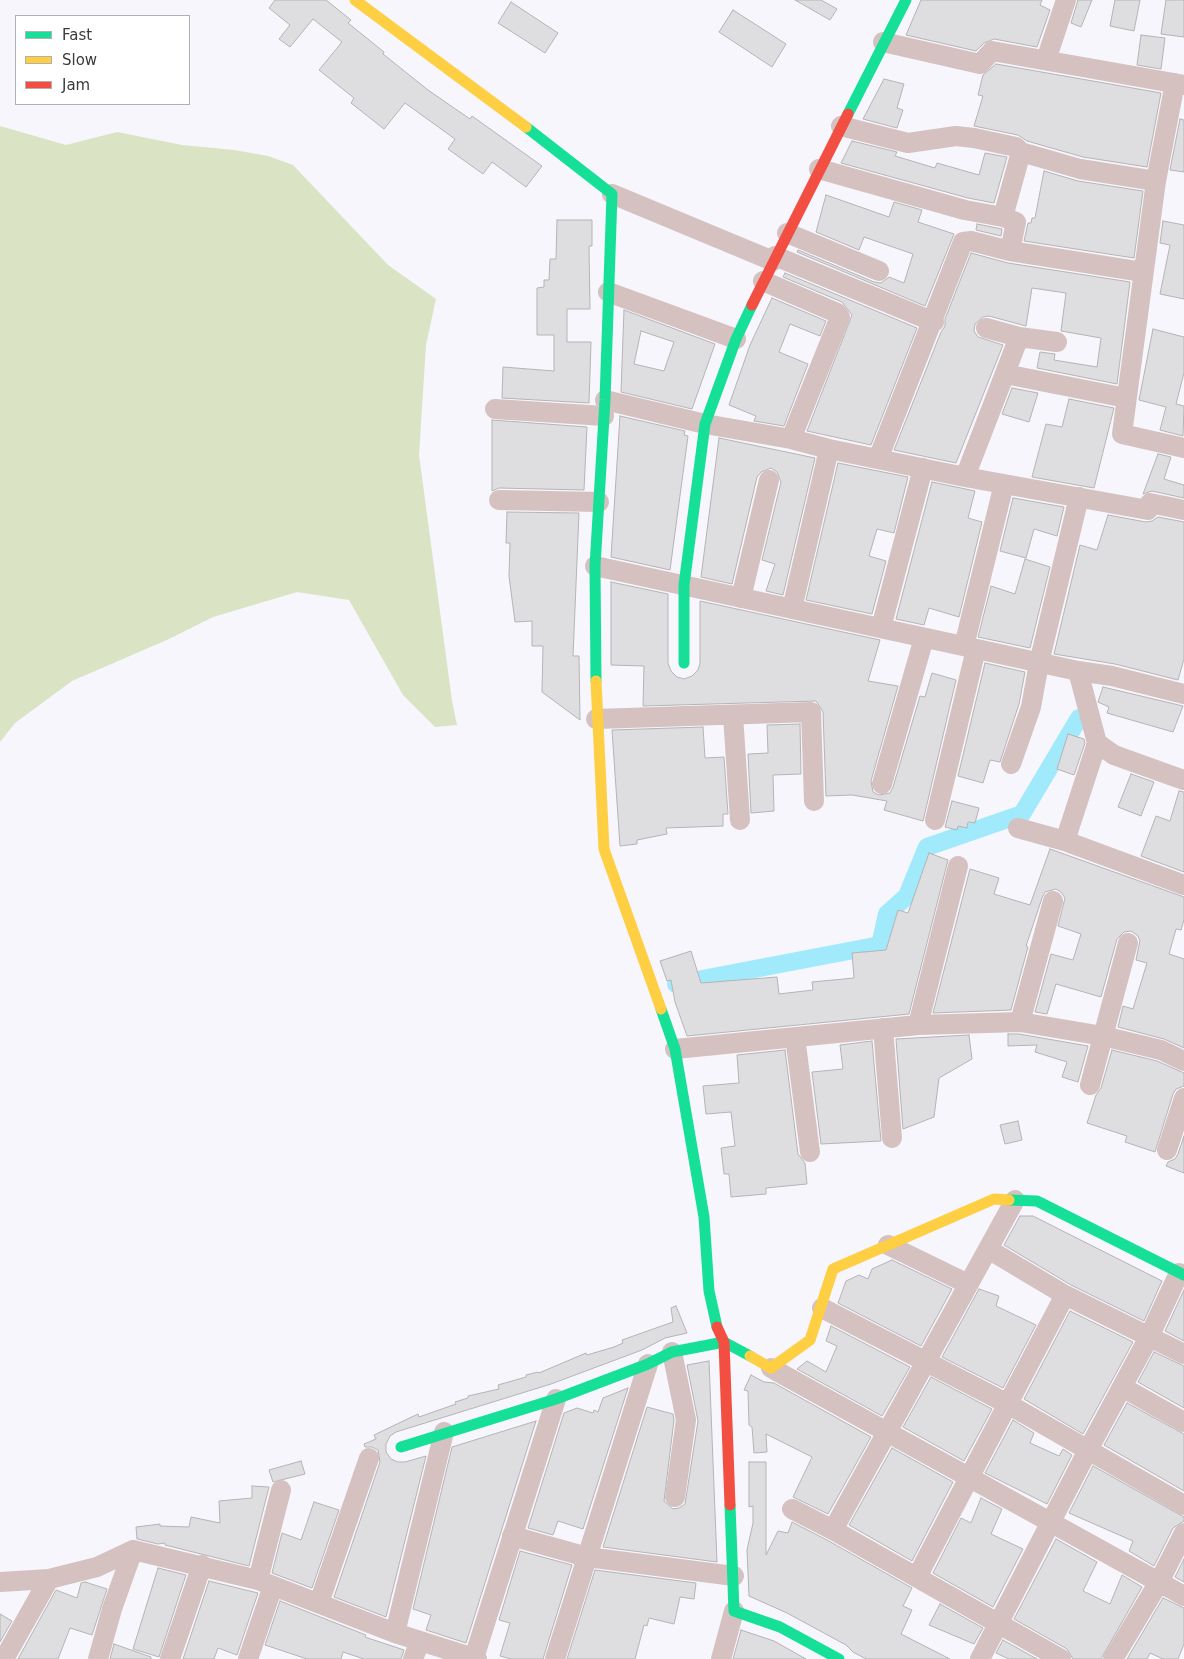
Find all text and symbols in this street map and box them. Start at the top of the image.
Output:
legend [15,15,190,105]
text: Fast [62,26,92,44]
text: Slow [62,51,97,69]
text: Jam [62,76,90,94]

